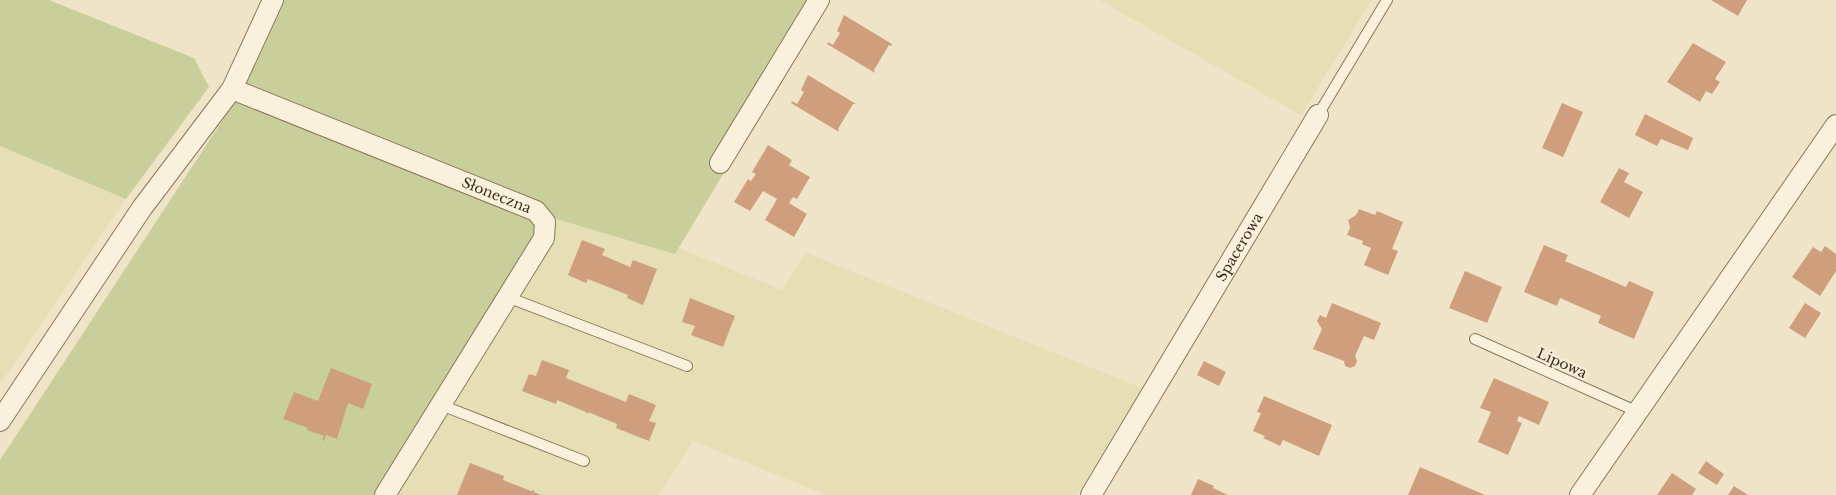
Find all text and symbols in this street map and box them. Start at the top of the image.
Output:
street label: Słoneczna [459,173,534,217]
street label: Spacerowa [1212,209,1267,284]
street label: Lipowa [1534,344,1590,382]

